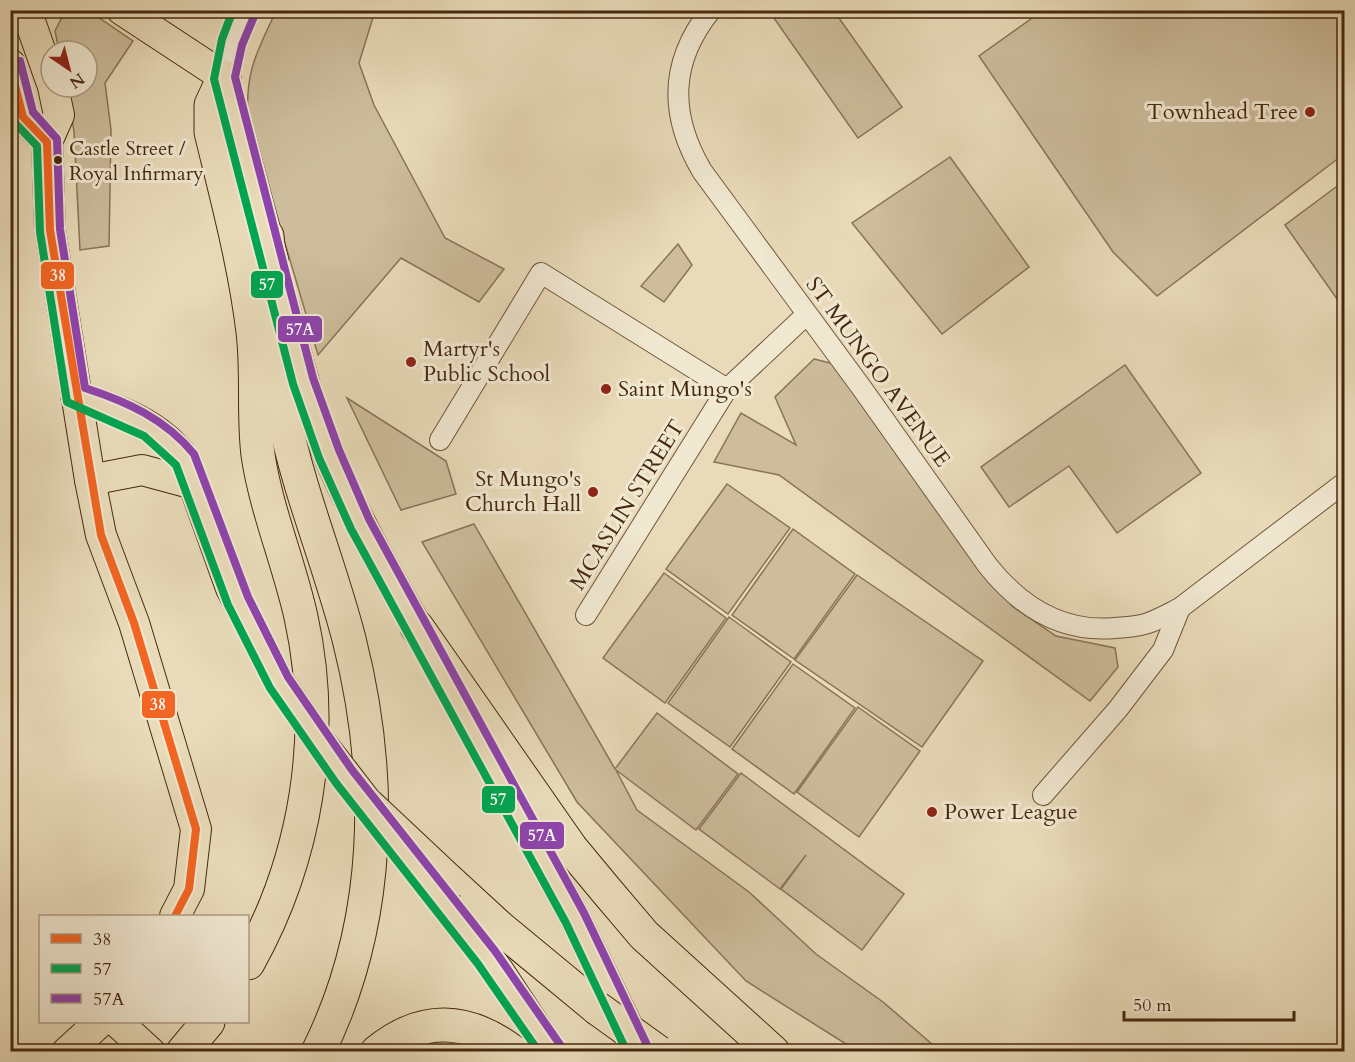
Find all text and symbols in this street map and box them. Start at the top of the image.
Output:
north arrow [39,39,99,99]
text: N [65,67,89,94]
place label: Townhead Tree [1147,97,1298,127]
marker: Townhead Tree [1303,105,1317,119]
place label: Castle Street / Royal Infirmary [69,135,204,187]
marker: Castle Street / Royal Infirmary [52,154,64,166]
line badge: 38 [40,261,75,290]
text: 38 [50,265,66,287]
line badge: 57 [250,270,284,299]
street label: ST MUNGO AVENUE [799,271,957,473]
text: 57 [259,274,275,296]
line badge: 57A [277,315,323,343]
text: 57A [286,319,314,341]
place label: Martyr's Public School [423,334,551,389]
marker: Martyr's Public School [404,355,418,369]
place label: Saint Mungo's [618,374,752,404]
marker: Saint Mungo's [599,382,613,396]
street label: MCASLIN STREET [563,414,691,596]
place label: St Mungo's Church Hall [465,464,581,519]
marker: St Mungo's Church Hall [586,485,600,499]
line badge: 38 [141,690,176,719]
text: 38 [150,694,166,716]
line badge: 57 [481,785,516,814]
text: 57 [490,789,506,811]
place label: Power League [944,797,1078,827]
marker: Power League [925,805,939,819]
line badge: 57A [519,821,565,850]
text: 57A [528,825,556,847]
legend [39,915,249,1023]
text: 38 [93,927,111,952]
text: 57 [93,957,111,982]
scale bar [1124,984,1294,1022]
text: 57A [93,987,124,1012]
text: 50 m [1133,993,1172,1018]

